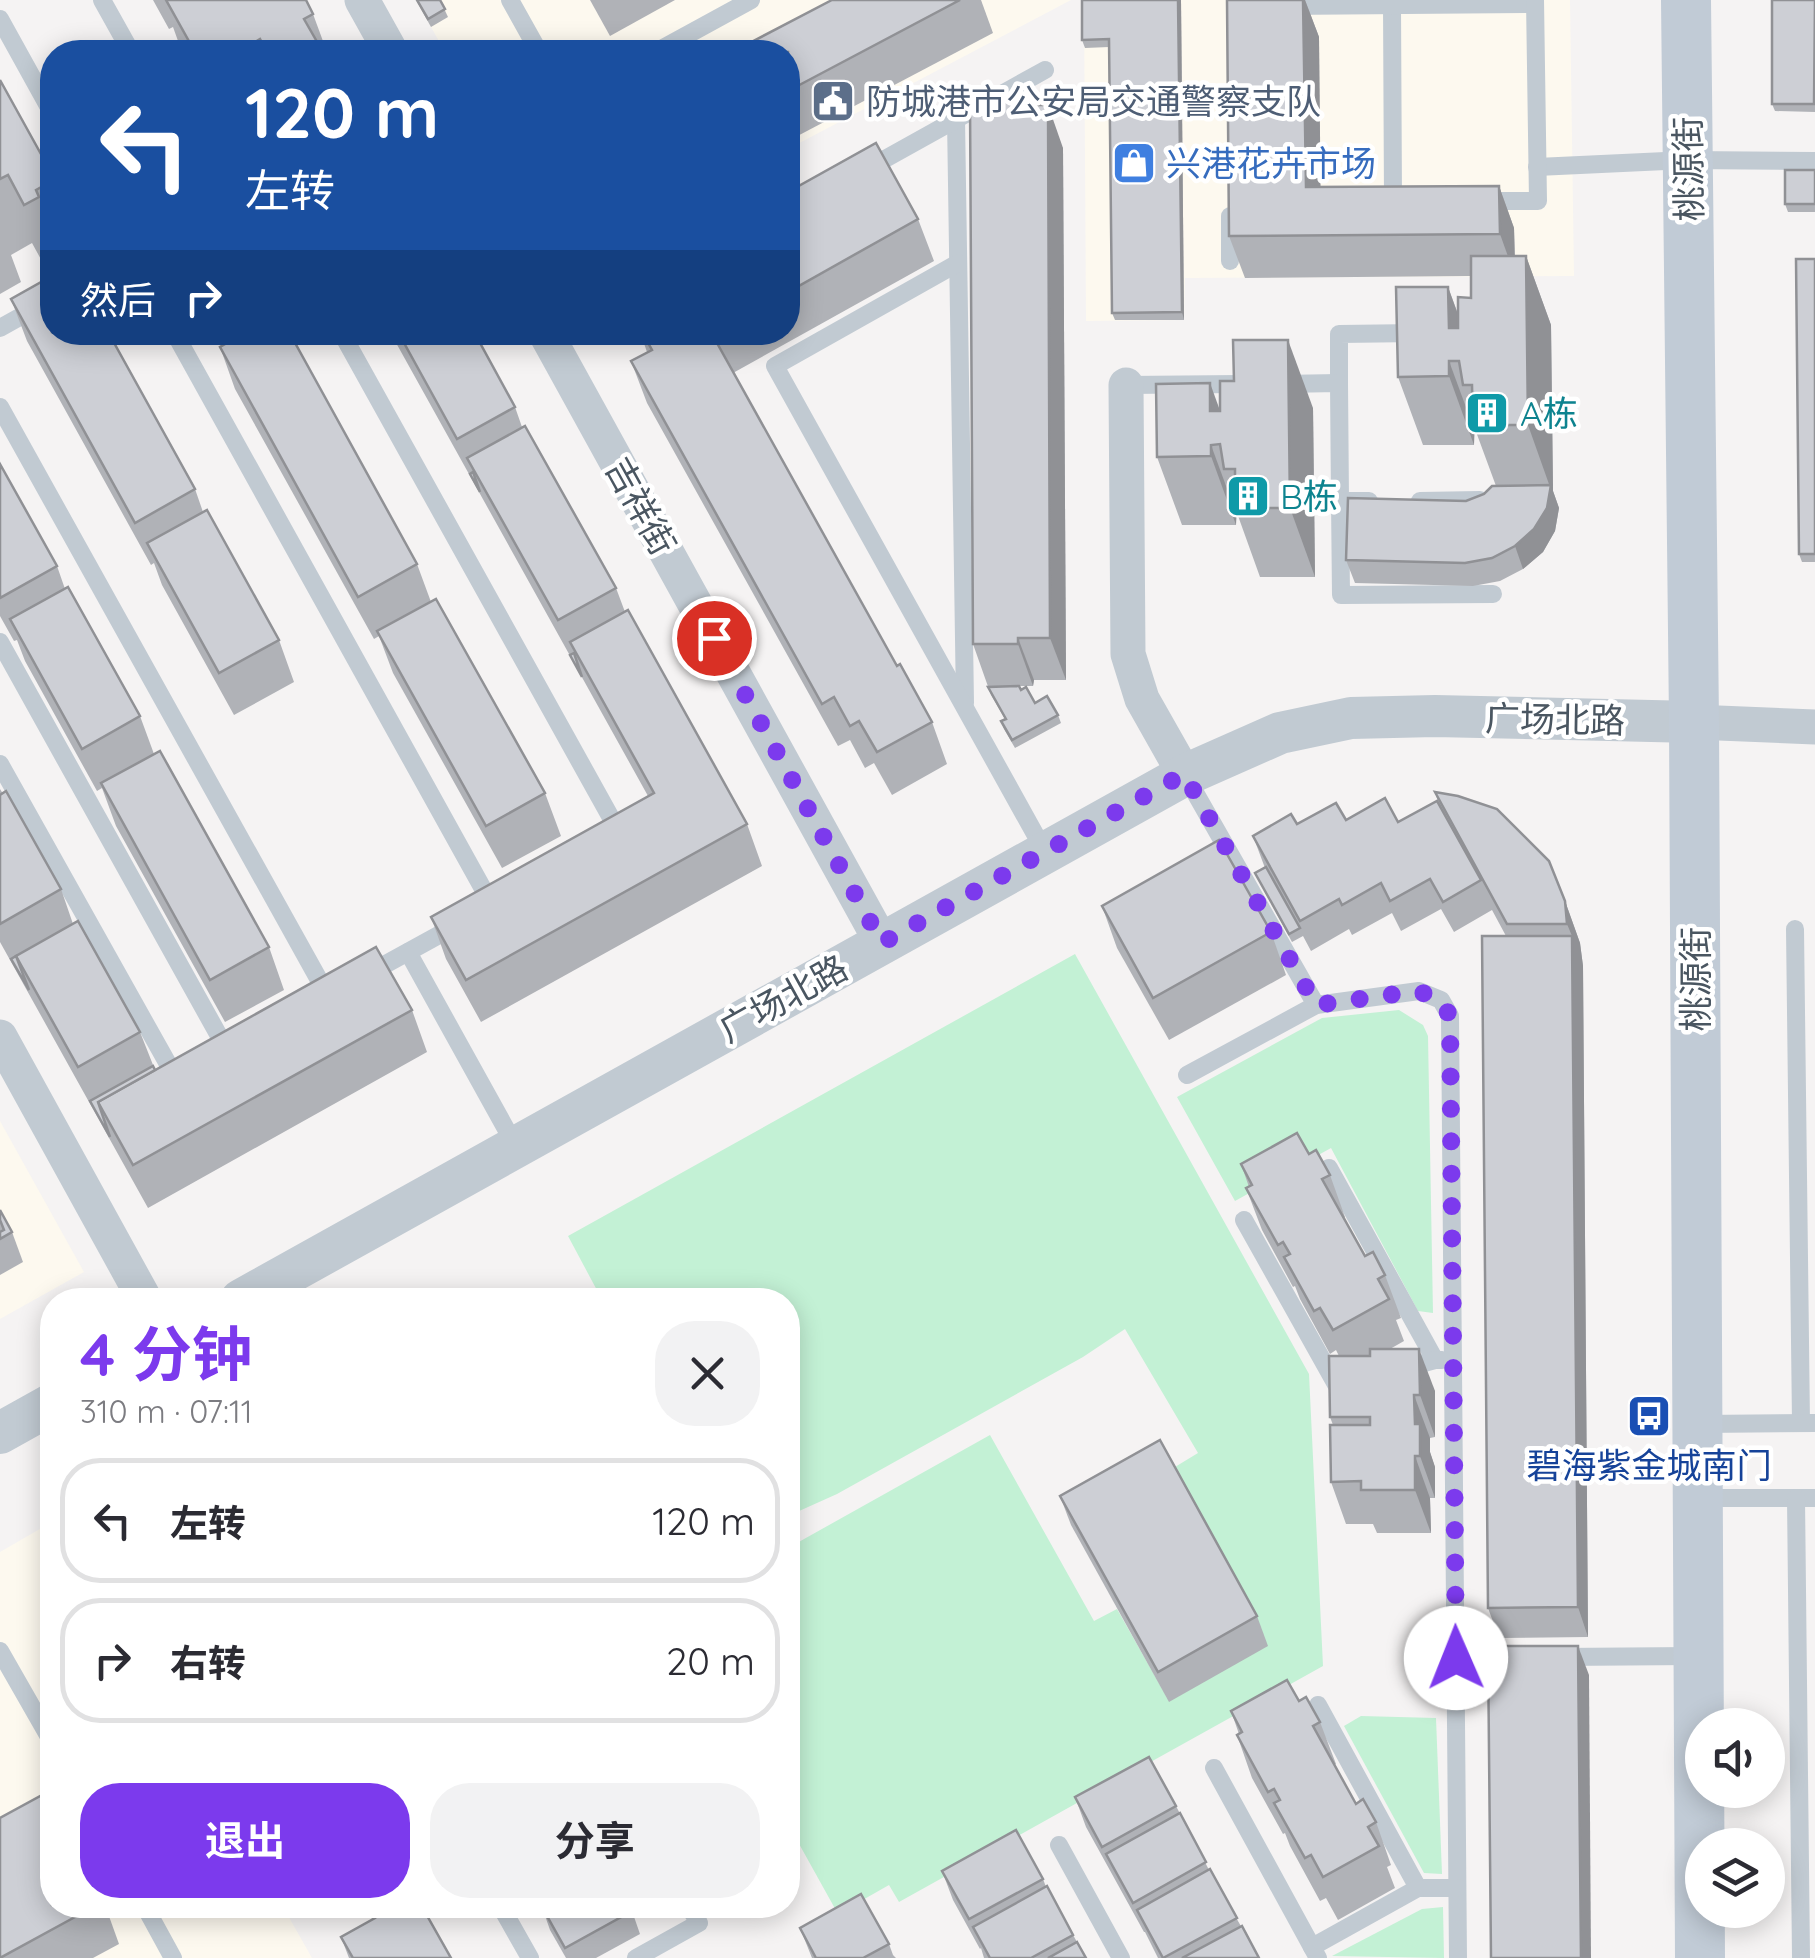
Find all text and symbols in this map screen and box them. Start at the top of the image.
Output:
text: 120 m [245,68,439,156]
public building icon: 防城港市公安局交通警察支队 [810,78,856,124]
place label: 防城港市公安局交通警察支队 [866,79,1321,123]
icon: left [80,80,210,210]
street label: 桃源街 [1665,116,1711,222]
shop icon: 兴港花卉市场 [1111,140,1157,186]
place label: 兴港花卉市场 [1166,141,1376,185]
text: 左转 [245,162,335,218]
icon: right [176,270,231,325]
text: 然后 [80,276,156,324]
building icon: A栋 [1464,390,1510,436]
place label: A栋 [1520,391,1578,435]
street label: 吉祥街 [596,449,686,563]
building icon: B栋 [1225,473,1271,519]
place label: B栋 [1280,474,1338,518]
pin [672,596,757,681]
icon: arrive [687,611,742,666]
street label: 广场北路 [1485,696,1625,742]
street label: 桃源街 [1673,926,1717,1032]
street label: 广场北路 [711,945,855,1051]
text: 4 分钟 [80,1316,252,1391]
button: close [655,1321,760,1426]
text: 310 m · 07:11 [80,1391,253,1431]
bus stop icon: 碧海紫金城南门 [1626,1393,1672,1439]
place label: 碧海紫金城南门 [1526,1443,1772,1487]
icon: left [85,1493,140,1548]
text: 120 m [652,1497,755,1545]
text: 左转 [170,1499,246,1547]
position arrow [1404,1606,1508,1710]
icon: right [85,1633,140,1688]
text: 20 m [666,1637,755,1685]
text: 右转 [170,1639,246,1687]
map controls [1685,1708,1785,1928]
button: sound [1685,1708,1785,1808]
button: 退出 [80,1783,410,1898]
button: 分享 [430,1783,760,1898]
button: layers [1685,1828,1785,1928]

